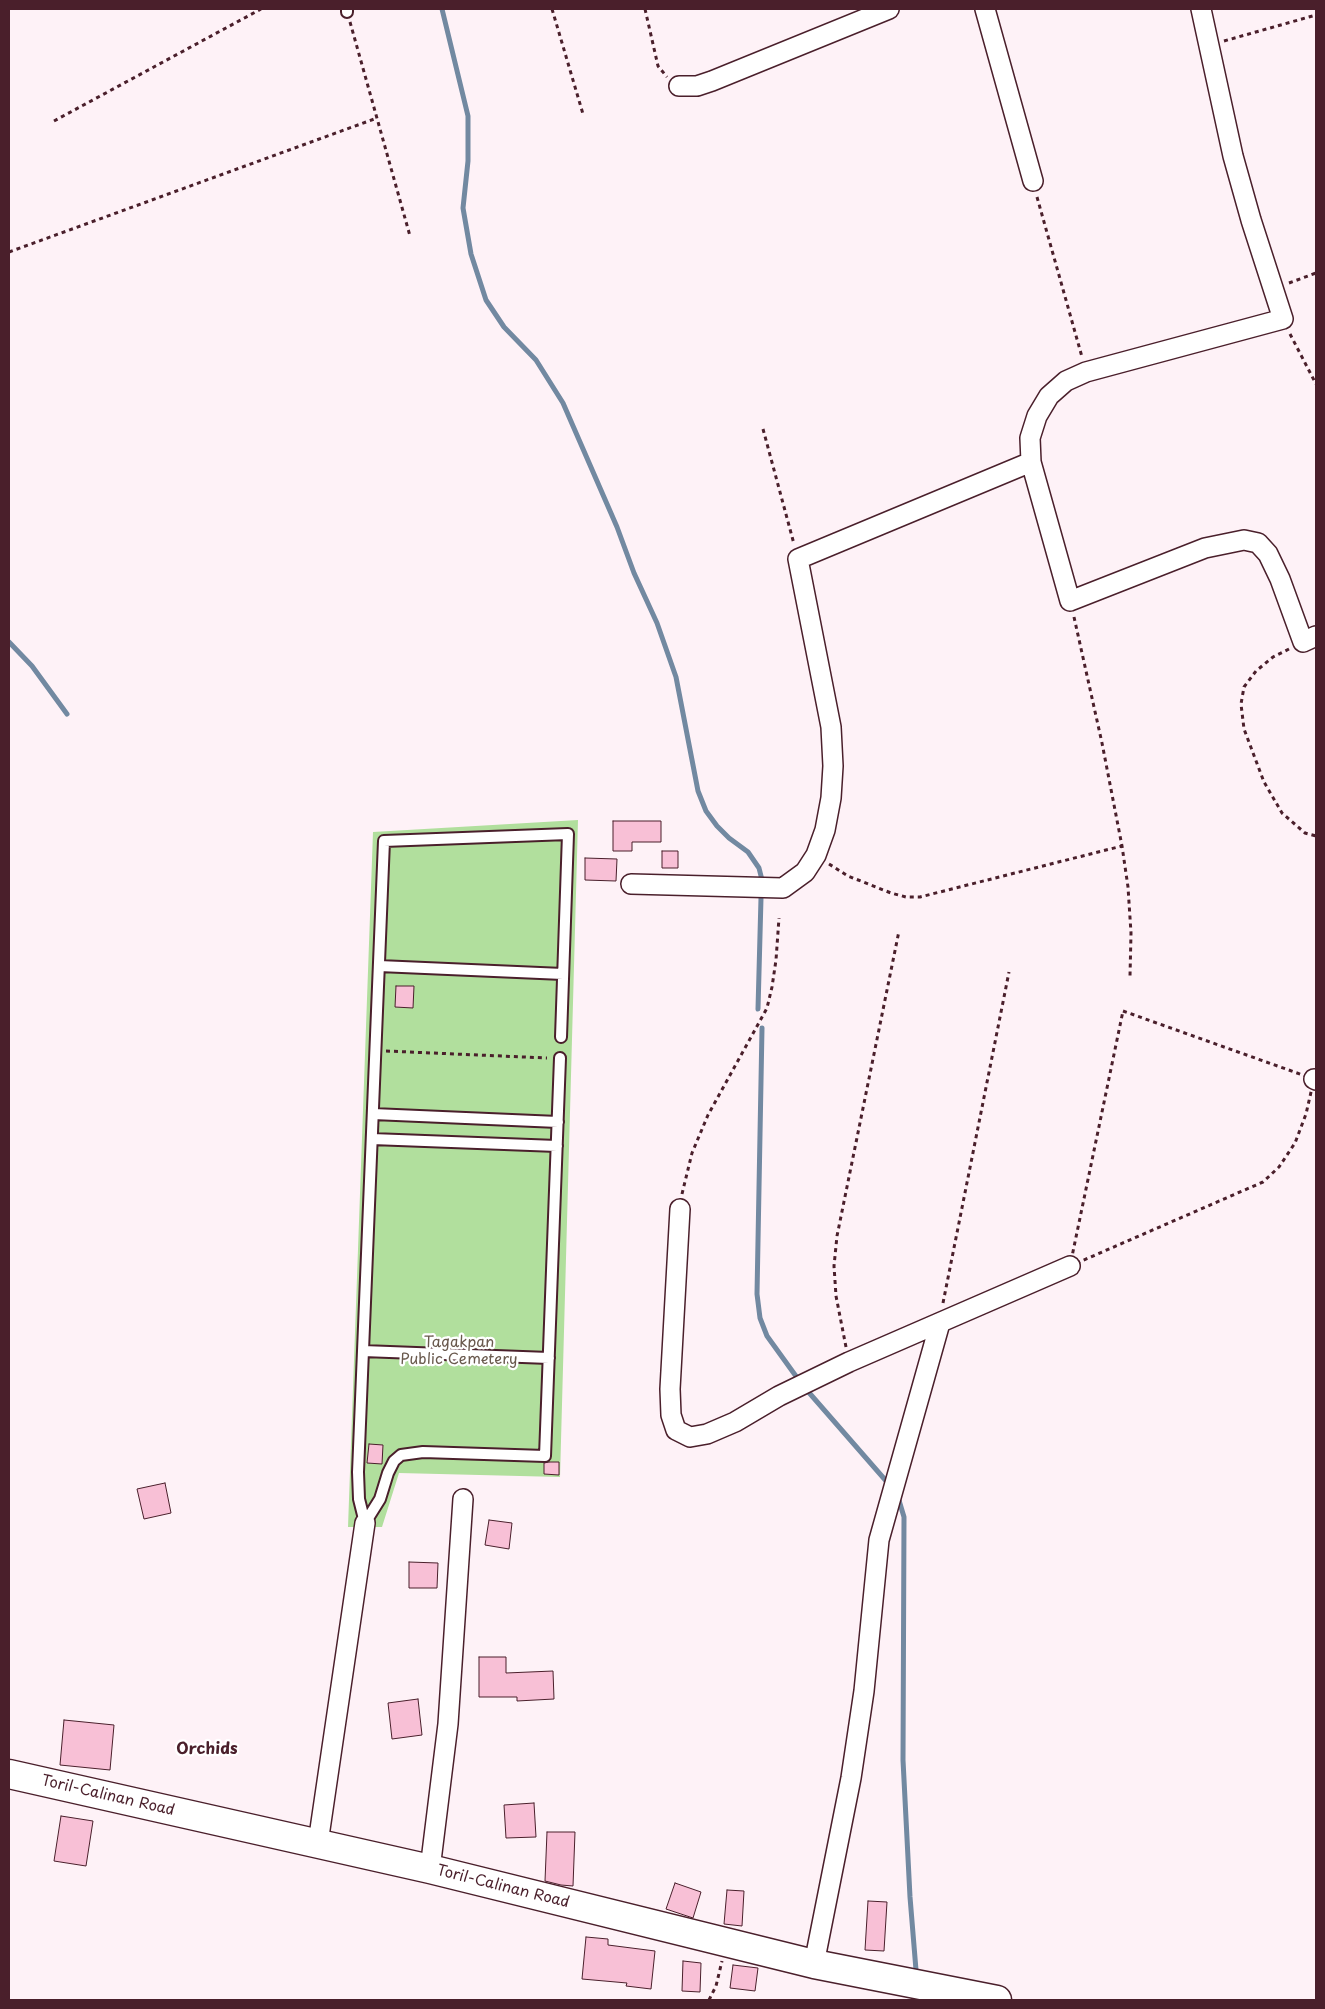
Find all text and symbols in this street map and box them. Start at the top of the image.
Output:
park label: Tagakpan Public Cemetery [400,1334,518,1369]
district label: Orchids [176,1740,238,1760]
street label: Toril-Calinan Road [40,1772,176,1820]
street label: Toril-Calinan Road [435,1862,571,1912]

